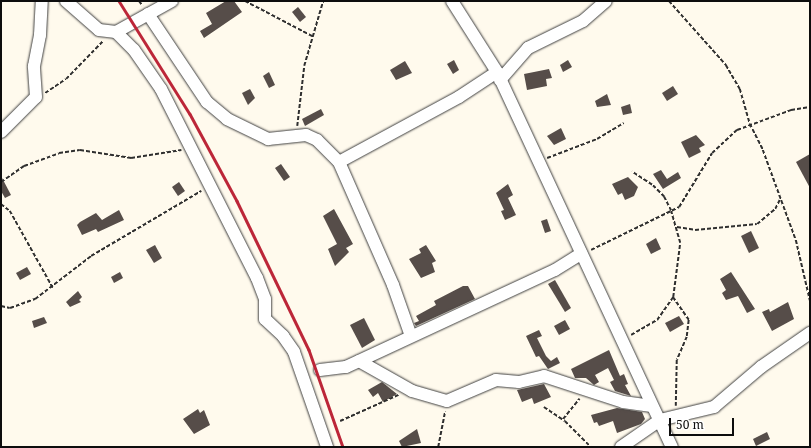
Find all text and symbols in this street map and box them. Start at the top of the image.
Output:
scale bar [671,410,736,436]
text: 50 m [676,416,704,433]

